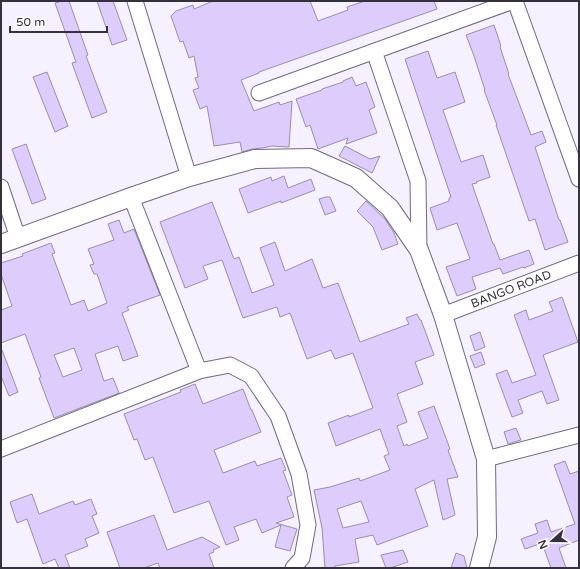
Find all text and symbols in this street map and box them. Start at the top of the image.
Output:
scale bar [10,8,107,34]
text: 50 m [16,15,45,29]
street label: BANGO ROAD [469,267,553,311]
north arrow [532,521,572,561]
text: N [535,538,551,551]

